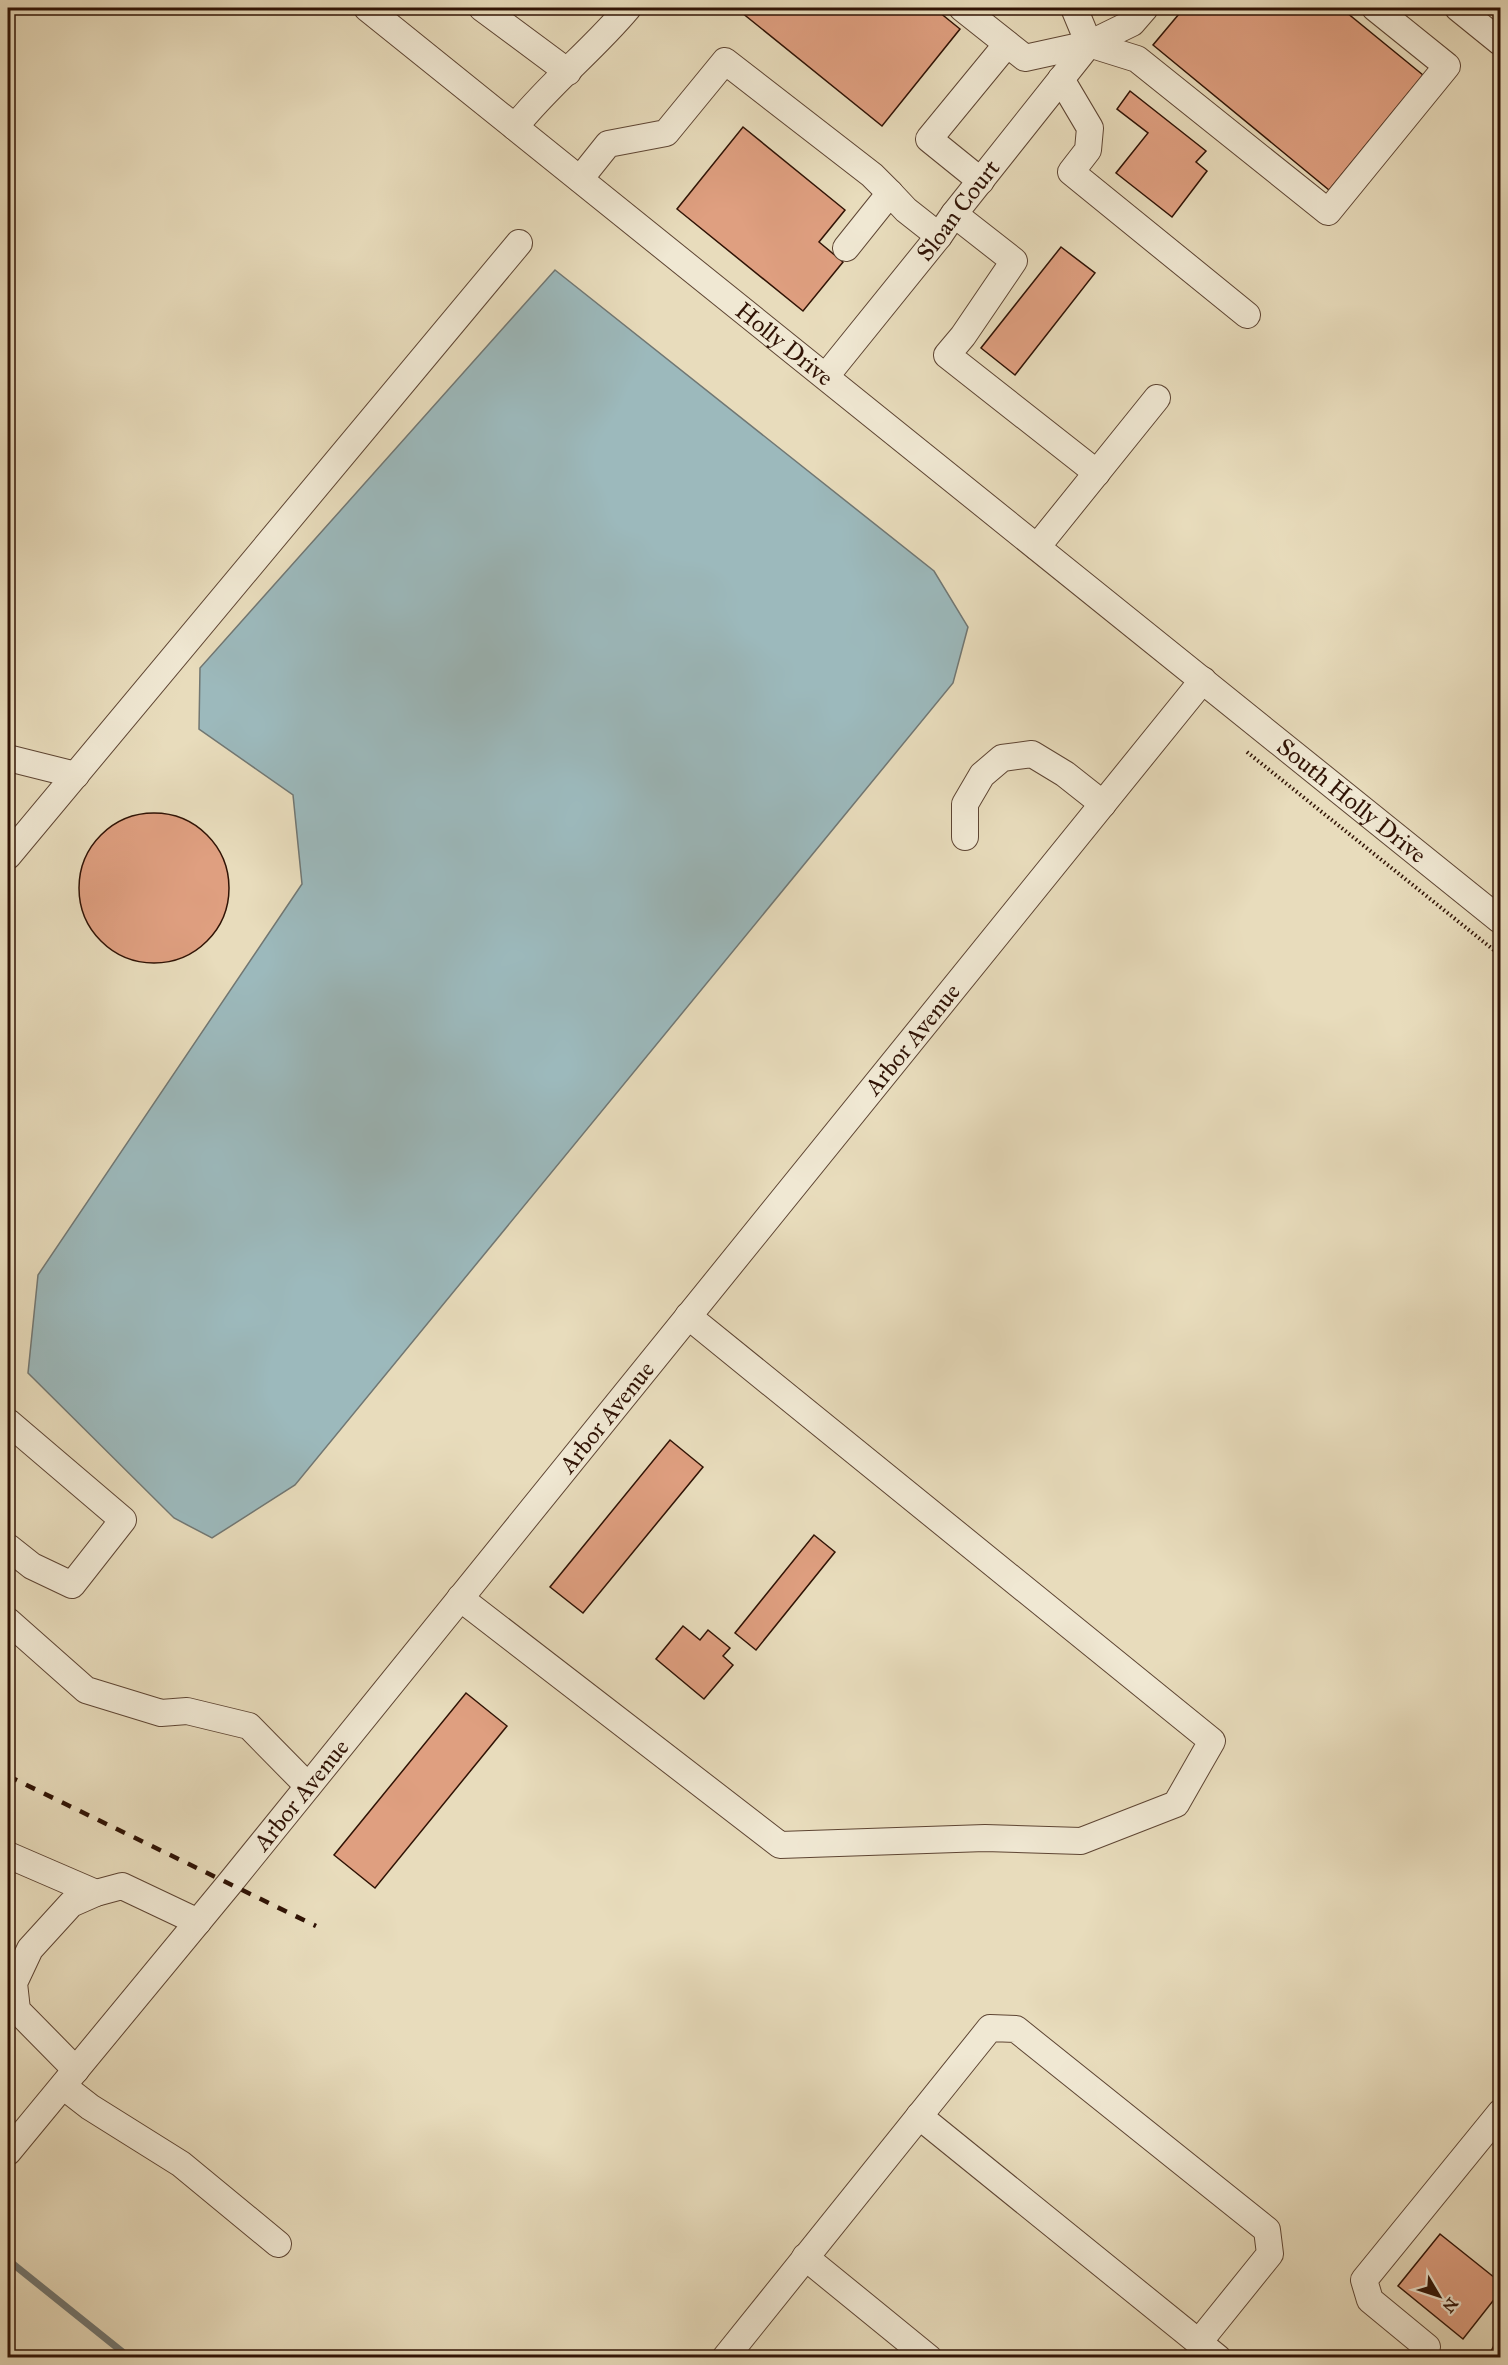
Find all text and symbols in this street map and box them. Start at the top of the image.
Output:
street label: Sloan Court [910,153,1007,267]
street label: Holly Drive [729,296,840,393]
street label: South Holly Drive [1271,731,1432,870]
street label: Arbor Avenue [858,977,967,1102]
street label: Arbor Avenue [552,1355,661,1480]
street label: Arbor Avenue [246,1733,355,1858]
north arrow [1409,2266,1469,2326]
text: N [1438,2294,1462,2317]

